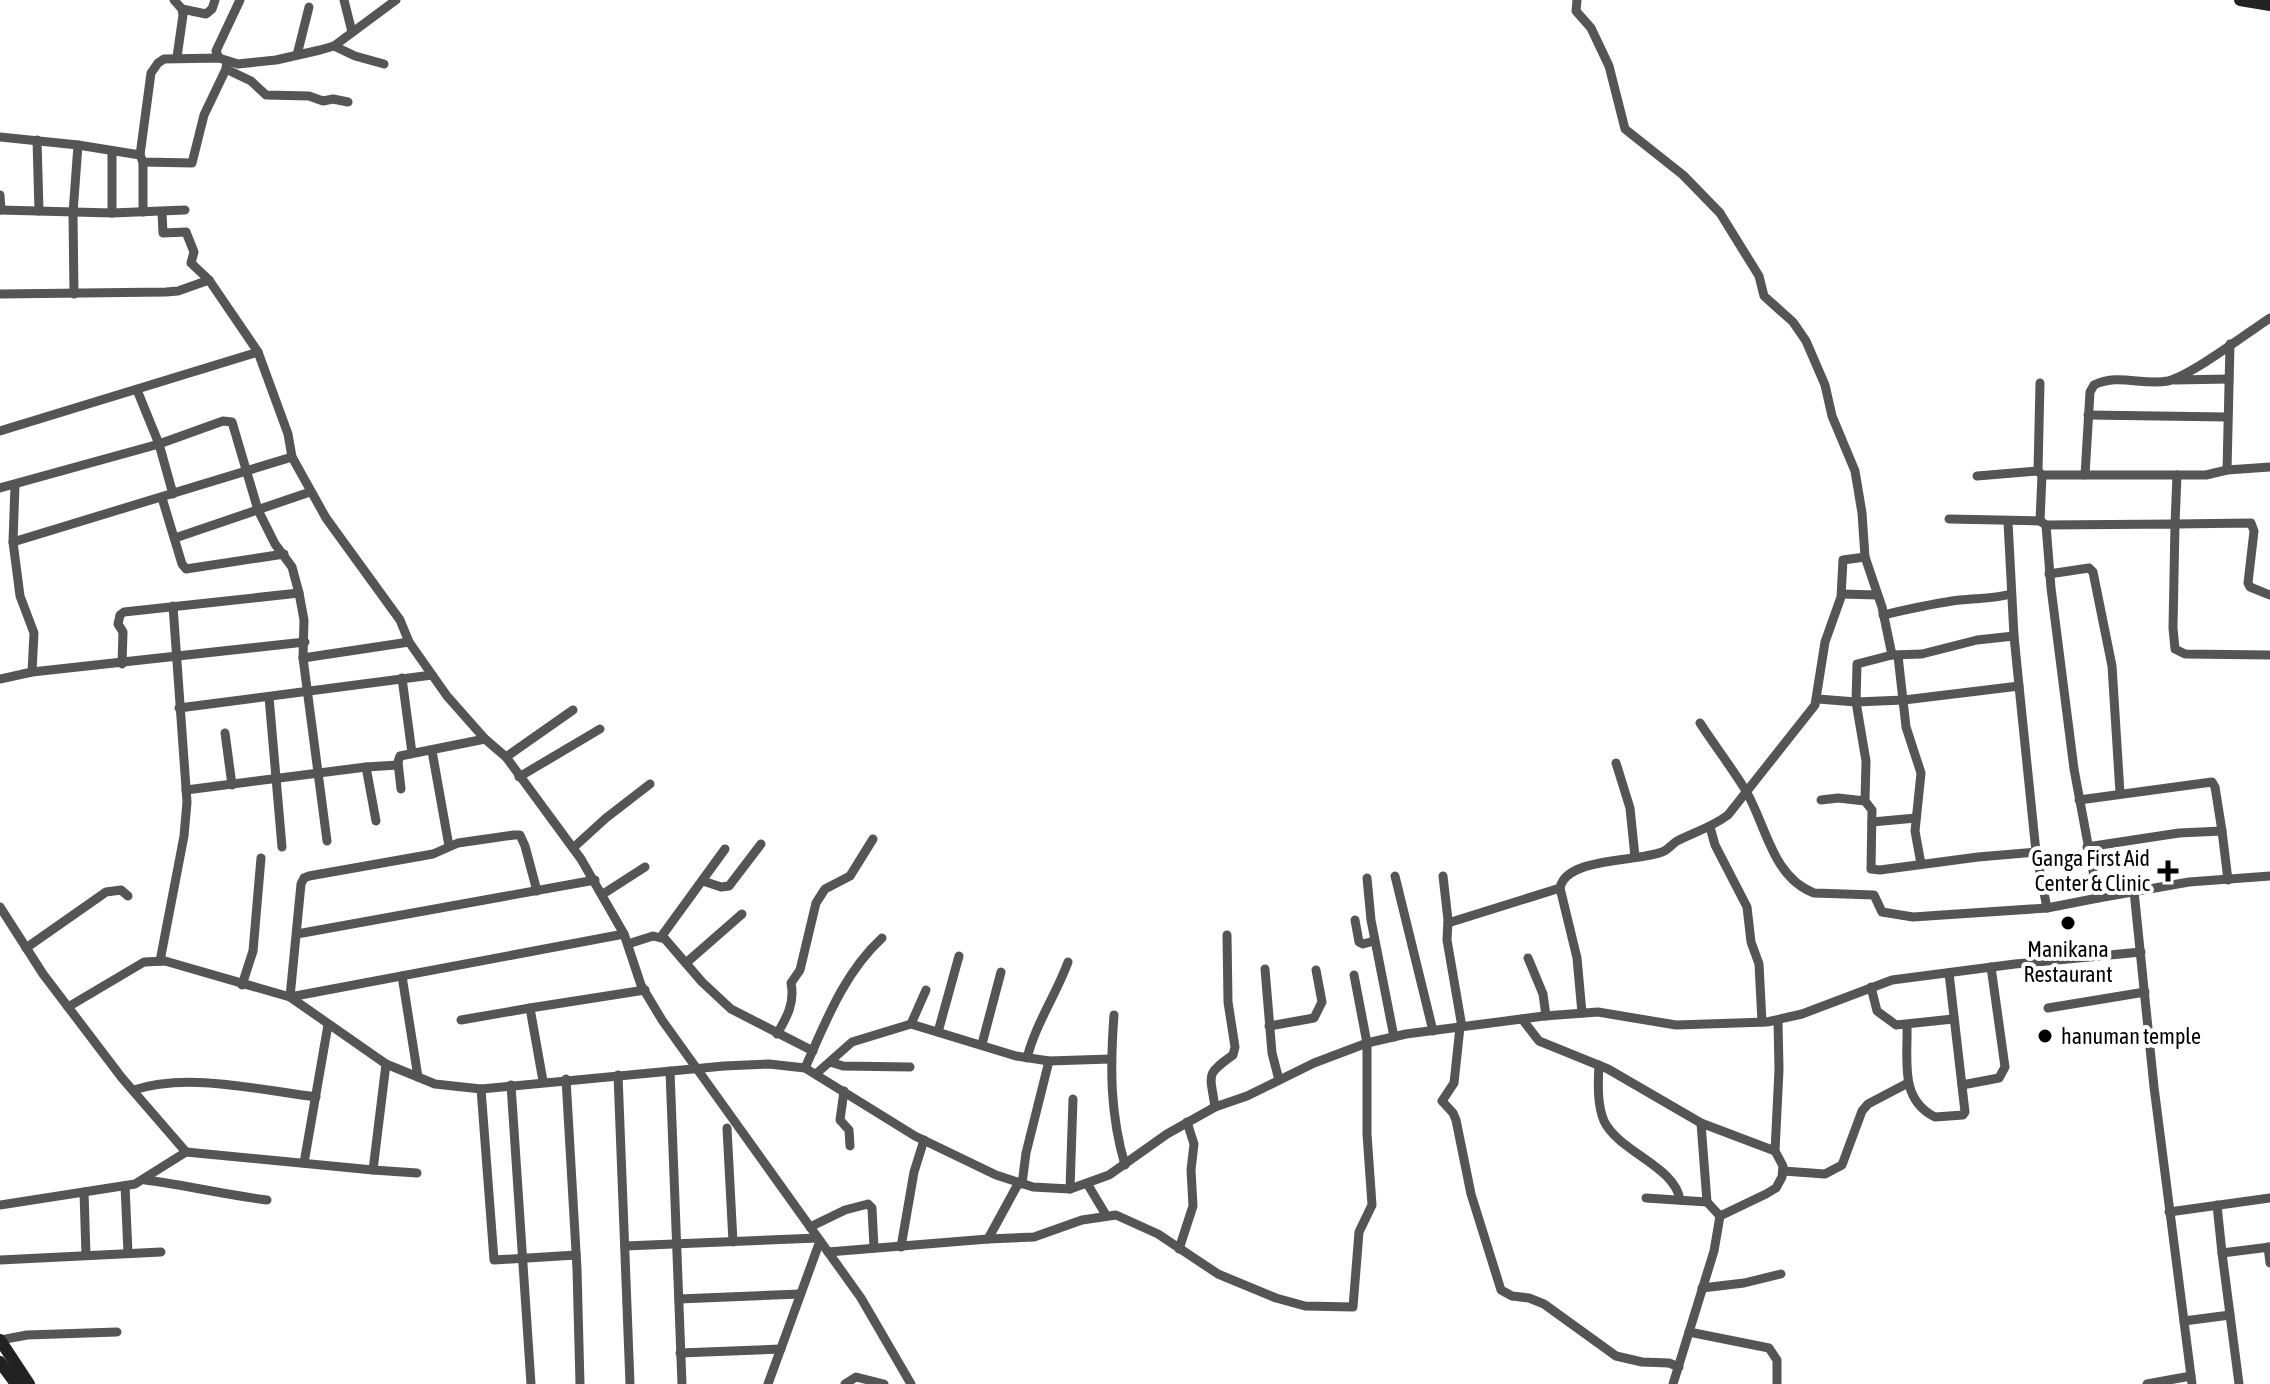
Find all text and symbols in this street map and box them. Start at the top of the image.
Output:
place label: Ganga First Aid Center & Clinic [2031,845,2151,896]
marker: Ganga First Aid Center & Clinic [2157,860,2179,882]
marker: Manikana Restaurant [2059,914,2077,932]
place label: Manikana Restaurant [2023,936,2113,987]
place label: hanuman temple [2061,1023,2201,1049]
marker: hanuman temple [2036,1027,2054,1045]

